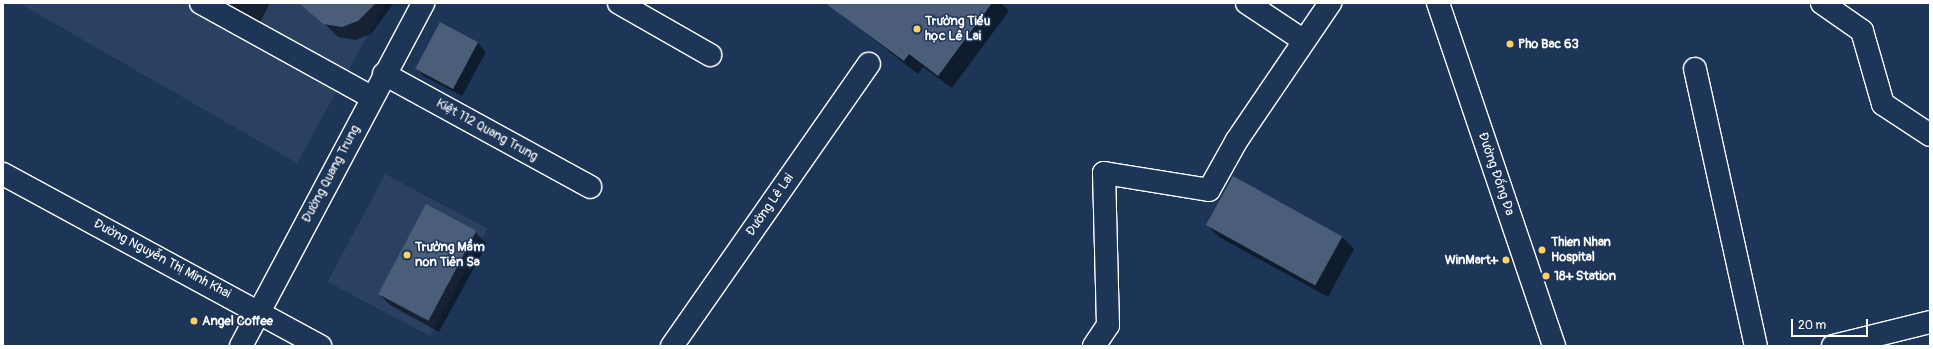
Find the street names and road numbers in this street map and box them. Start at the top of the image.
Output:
street label: Kiệt 112 Quang Trung [433,96,541,164]
street label: Đường Quang Trung [299,123,363,225]
street label: Đường Đống Đa [1474,130,1518,218]
street label: Đường Lê Lai [743,171,797,239]
street label: Đường Nguyễn Thị Minh Khai [91,216,233,302]

